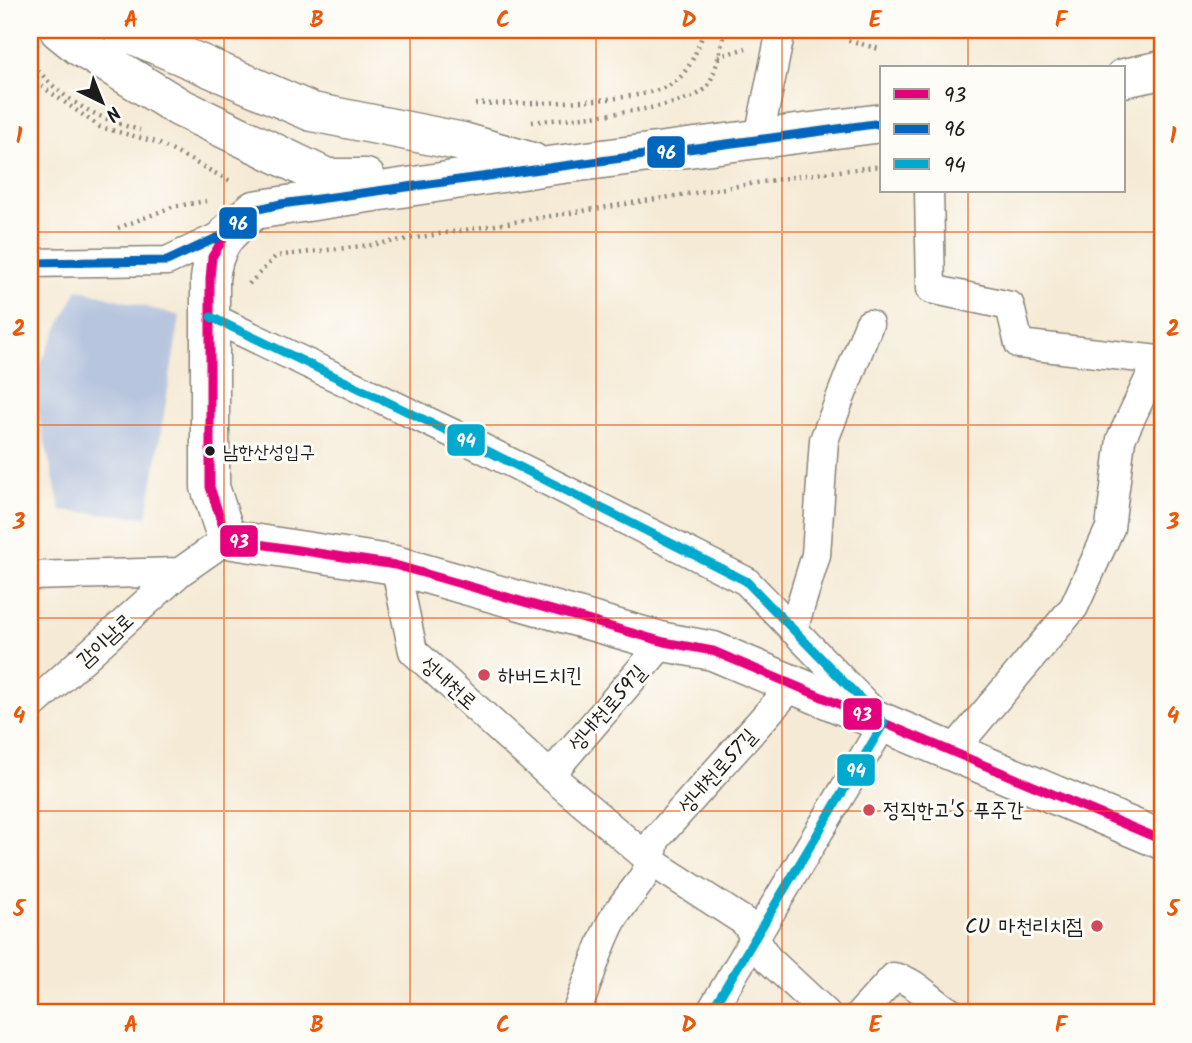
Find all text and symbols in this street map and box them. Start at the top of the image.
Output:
text: A [124,3,138,39]
text: B [310,3,324,39]
text: C [496,3,510,39]
text: D [681,3,697,39]
text: E [869,3,883,39]
text: F [1055,3,1069,39]
north arrow [66,66,136,136]
legend [880,66,1126,192]
text: 93 [944,80,966,113]
text: N [98,98,127,128]
text: 96 [944,114,966,147]
text: 1 [16,119,23,155]
text: 1 [1170,119,1177,155]
line badge: 96 [646,135,686,169]
text: 96 [656,139,676,169]
text: 94 [944,150,966,183]
line badge: 96 [218,206,258,240]
text: 96 [228,210,248,240]
text: 2 [12,312,26,348]
text: 2 [1166,312,1180,348]
line badge: 94 [446,423,486,457]
text: 94 [456,427,477,457]
place label: 남한산성입구 [223,438,315,468]
marker: 남한산성입구 [203,444,217,458]
text: 3 [12,505,26,541]
text: 3 [1166,505,1180,541]
line badge: 93 [219,524,259,558]
text: 93 [229,528,249,558]
street label: 감이남로 [70,606,142,676]
street label: 성내천로 [412,649,484,719]
street label: 성내천로59길 [561,658,655,760]
place label: 하버드치킨 [498,660,583,693]
marker: 하버드치킨 [476,667,492,683]
line badge: 93 [842,697,883,731]
text: 4 [13,699,26,735]
text: 4 [1167,699,1180,735]
text: 93 [852,701,872,731]
street label: 성내천로57길 [671,722,766,822]
line badge: 94 [836,753,876,787]
text: 94 [846,757,867,787]
place label: 정직한고'S 푸주간 [883,795,1024,828]
marker: 정직한고'S 푸주간 [861,802,877,818]
text: 5 [12,892,27,928]
text: 5 [1166,892,1181,928]
place label: CU 마천리치점 [965,911,1083,944]
marker: CU 마천리치점 [1089,918,1105,934]
text: A [124,1008,138,1043]
text: B [310,1008,324,1043]
text: C [496,1008,510,1043]
text: D [681,1008,697,1043]
text: E [869,1008,883,1043]
text: F [1055,1008,1069,1043]

